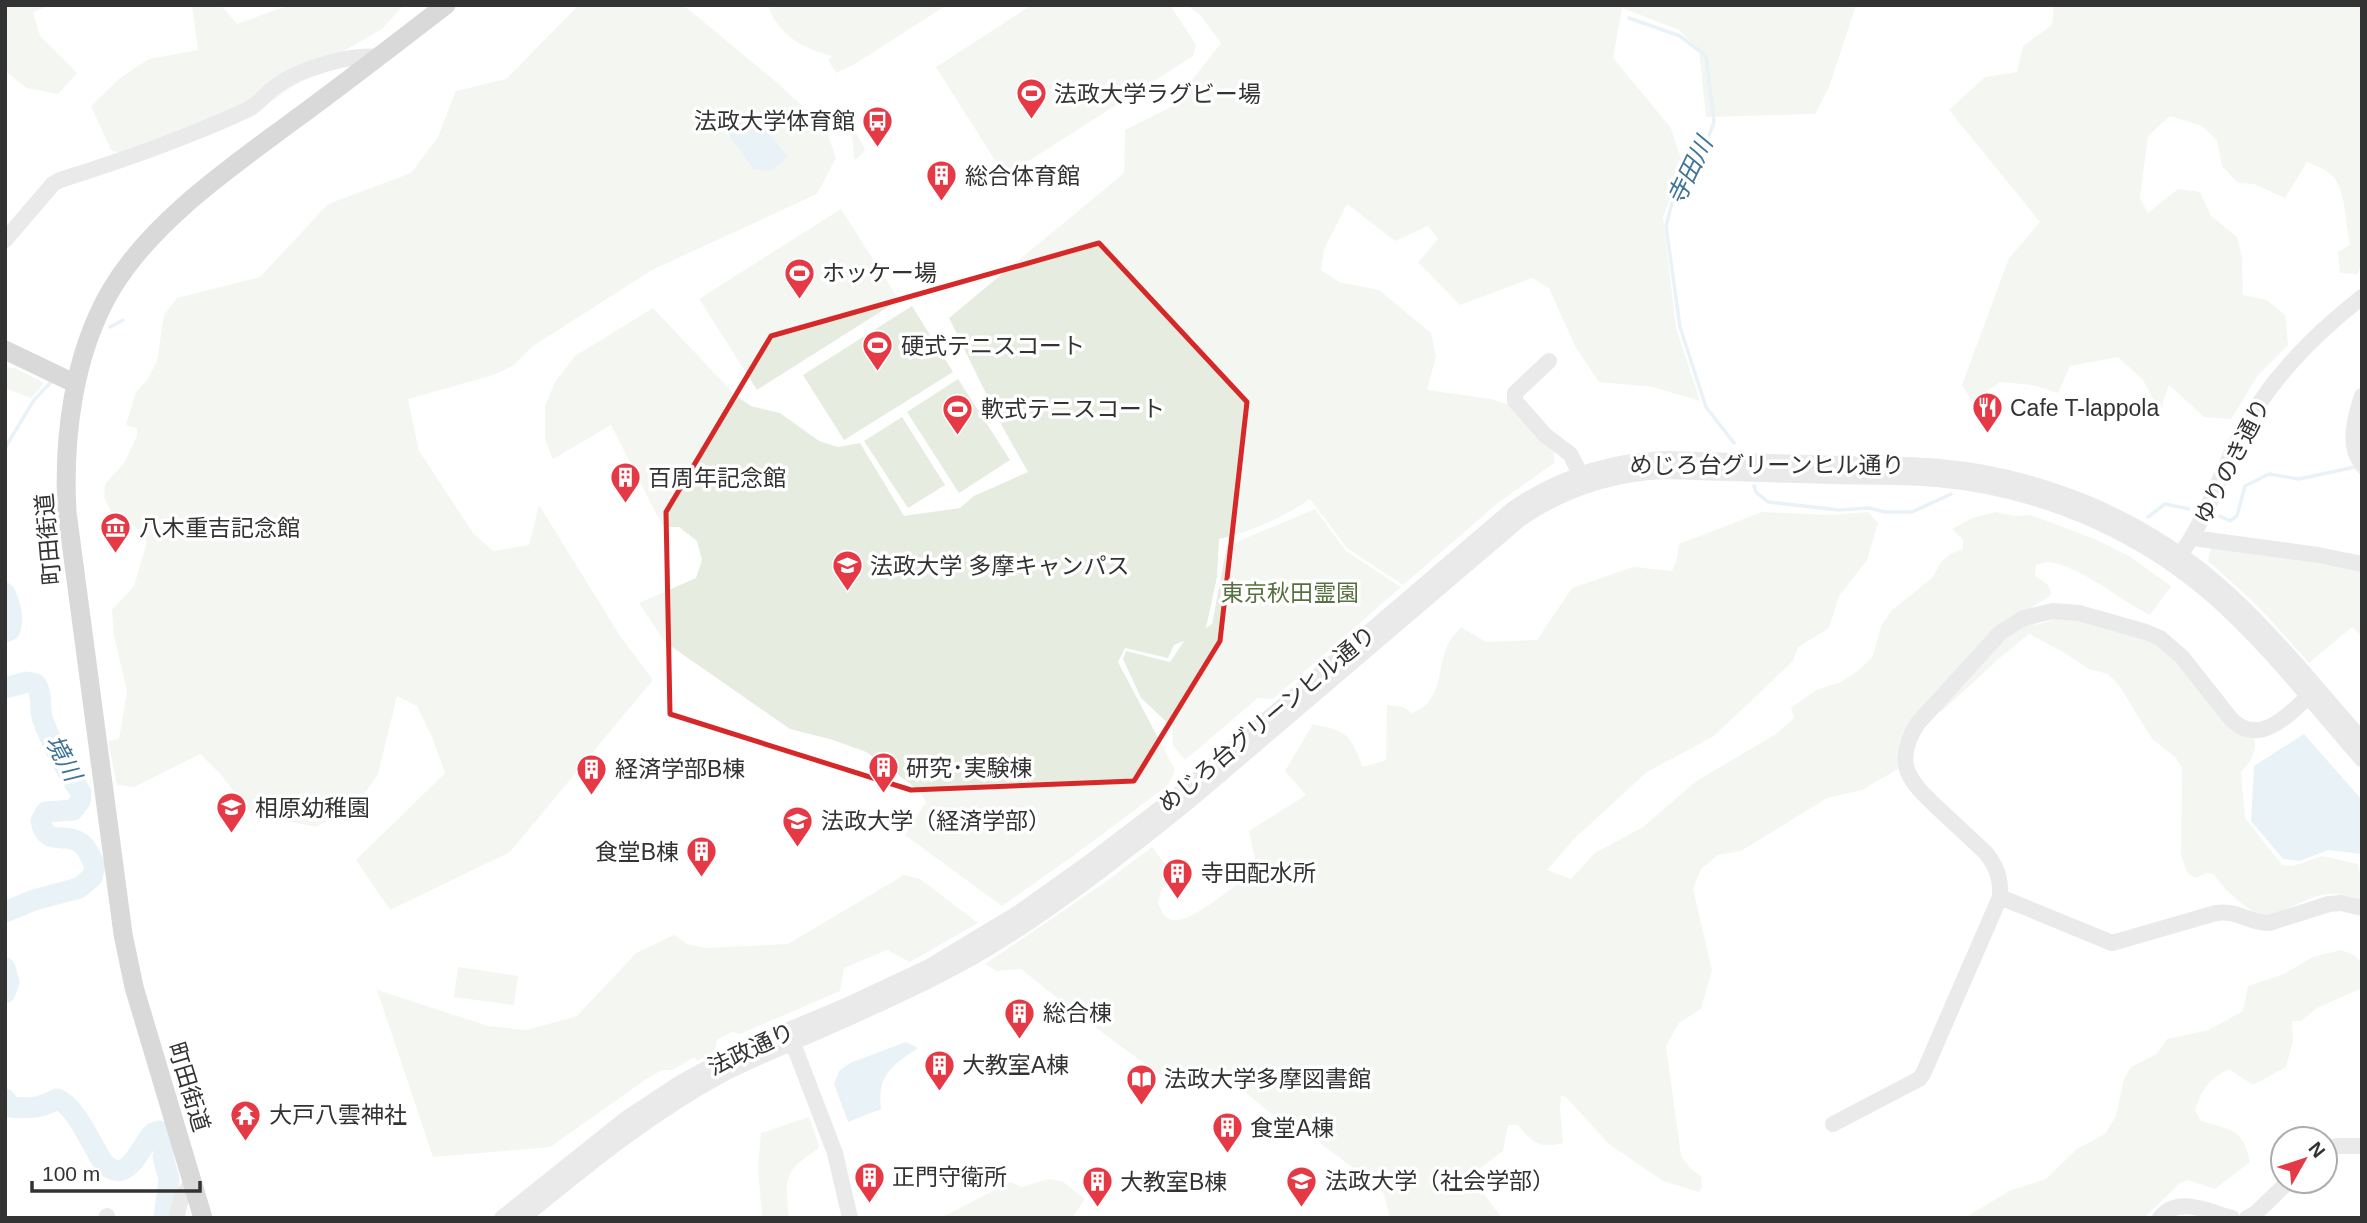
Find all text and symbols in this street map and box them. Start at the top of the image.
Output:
sports icon: 法政大学ラグビー場 [1014,77,1048,121]
place label: 法政大学ラグビー場 [1054,81,1261,107]
bus stop icon: 法政大学体育館 [861,104,895,148]
place label: 法政大学体育館 [694,108,855,134]
water label: 寺田川 [1662,130,1719,209]
building icon: 総合体育館 [925,159,959,203]
place label: 総合体育館 [965,163,1080,189]
sports icon: ホッケー場 [782,256,816,300]
place label: ホッケー場 [822,260,937,286]
sports icon: 硬式テニスコート [861,329,895,373]
place label: 硬式テニスコート [901,333,1085,359]
restaurant icon: Cafe T-lappola [1970,391,2004,435]
sports icon: 軟式テニスコート [941,392,975,436]
street label: ゆりのき通り [2189,394,2275,528]
place label: Cafe T-lappola [2010,395,2159,421]
place label: 軟式テニスコート [981,396,1165,422]
street label: めじろ台グリーンヒル通り [1630,452,1904,478]
building icon: 百周年記念館 [608,461,642,505]
place label: 百周年記念館 [648,465,786,491]
street label: 町田街道 [31,492,65,586]
museum icon: 八木重吉記念館 [99,511,133,555]
place label: 八木重吉記念館 [139,515,300,541]
school or university icon: 法政大学 多摩キャンパス [830,549,864,593]
place label: 法政大学 多摩キャンパス [870,553,1129,579]
park label: 東京秋田霊園 [1221,580,1359,606]
street label: めじろ台グリーンヒル通り [1153,621,1381,817]
water label: 境川 [40,730,88,788]
building icon: 研究･実験棟 [866,751,900,795]
building icon: 経済学部B棟 [575,752,609,796]
place label: 研究･実験棟 [906,755,1033,781]
place label: 経済学部B棟 [615,756,745,782]
school or university icon: 相原幼稚園 [215,791,249,835]
place label: 相原幼稚園 [255,795,370,821]
school or university icon: 法政大学（経済学部） [781,804,815,848]
place label: 法政大学（経済学部） [821,808,1051,834]
building icon: 食堂B棟 [685,835,719,879]
place label: 食堂B棟 [595,839,679,865]
building icon: 寺田配水所 [1161,856,1195,900]
place label: 寺田配水所 [1201,860,1316,886]
building icon: 総合棟 [1003,996,1037,1040]
place label: 総合棟 [1043,1000,1112,1026]
street label: 法政通り [704,1018,798,1080]
street label: 町田街道 [163,1039,215,1135]
building icon: 大教室A棟 [922,1048,956,1092]
place label: 大教室A棟 [962,1052,1069,1078]
library icon: 法政大学多摩図書館 [1124,1062,1158,1106]
place label: 法政大学多摩図書館 [1164,1066,1371,1092]
temple icon: 大戸八雲神社 [229,1098,263,1142]
place label: 大戸八雲神社 [269,1102,407,1128]
building icon: 食堂A棟 [1210,1111,1244,1155]
place label: 食堂A棟 [1250,1115,1334,1141]
north arrow [2269,1125,2339,1195]
text: N [2304,1138,2329,1162]
scale bar [32,1150,200,1194]
building icon: 正門守衛所 [852,1160,886,1204]
text: 100 m [42,1162,100,1185]
place label: 正門守衛所 [892,1164,1007,1190]
school or university icon: 法政大学（社会学部） [1285,1164,1319,1208]
building icon: 大教室B棟 [1080,1165,1114,1209]
place label: 法政大学（社会学部） [1325,1168,1555,1194]
place label: 大教室B棟 [1120,1169,1227,1195]

